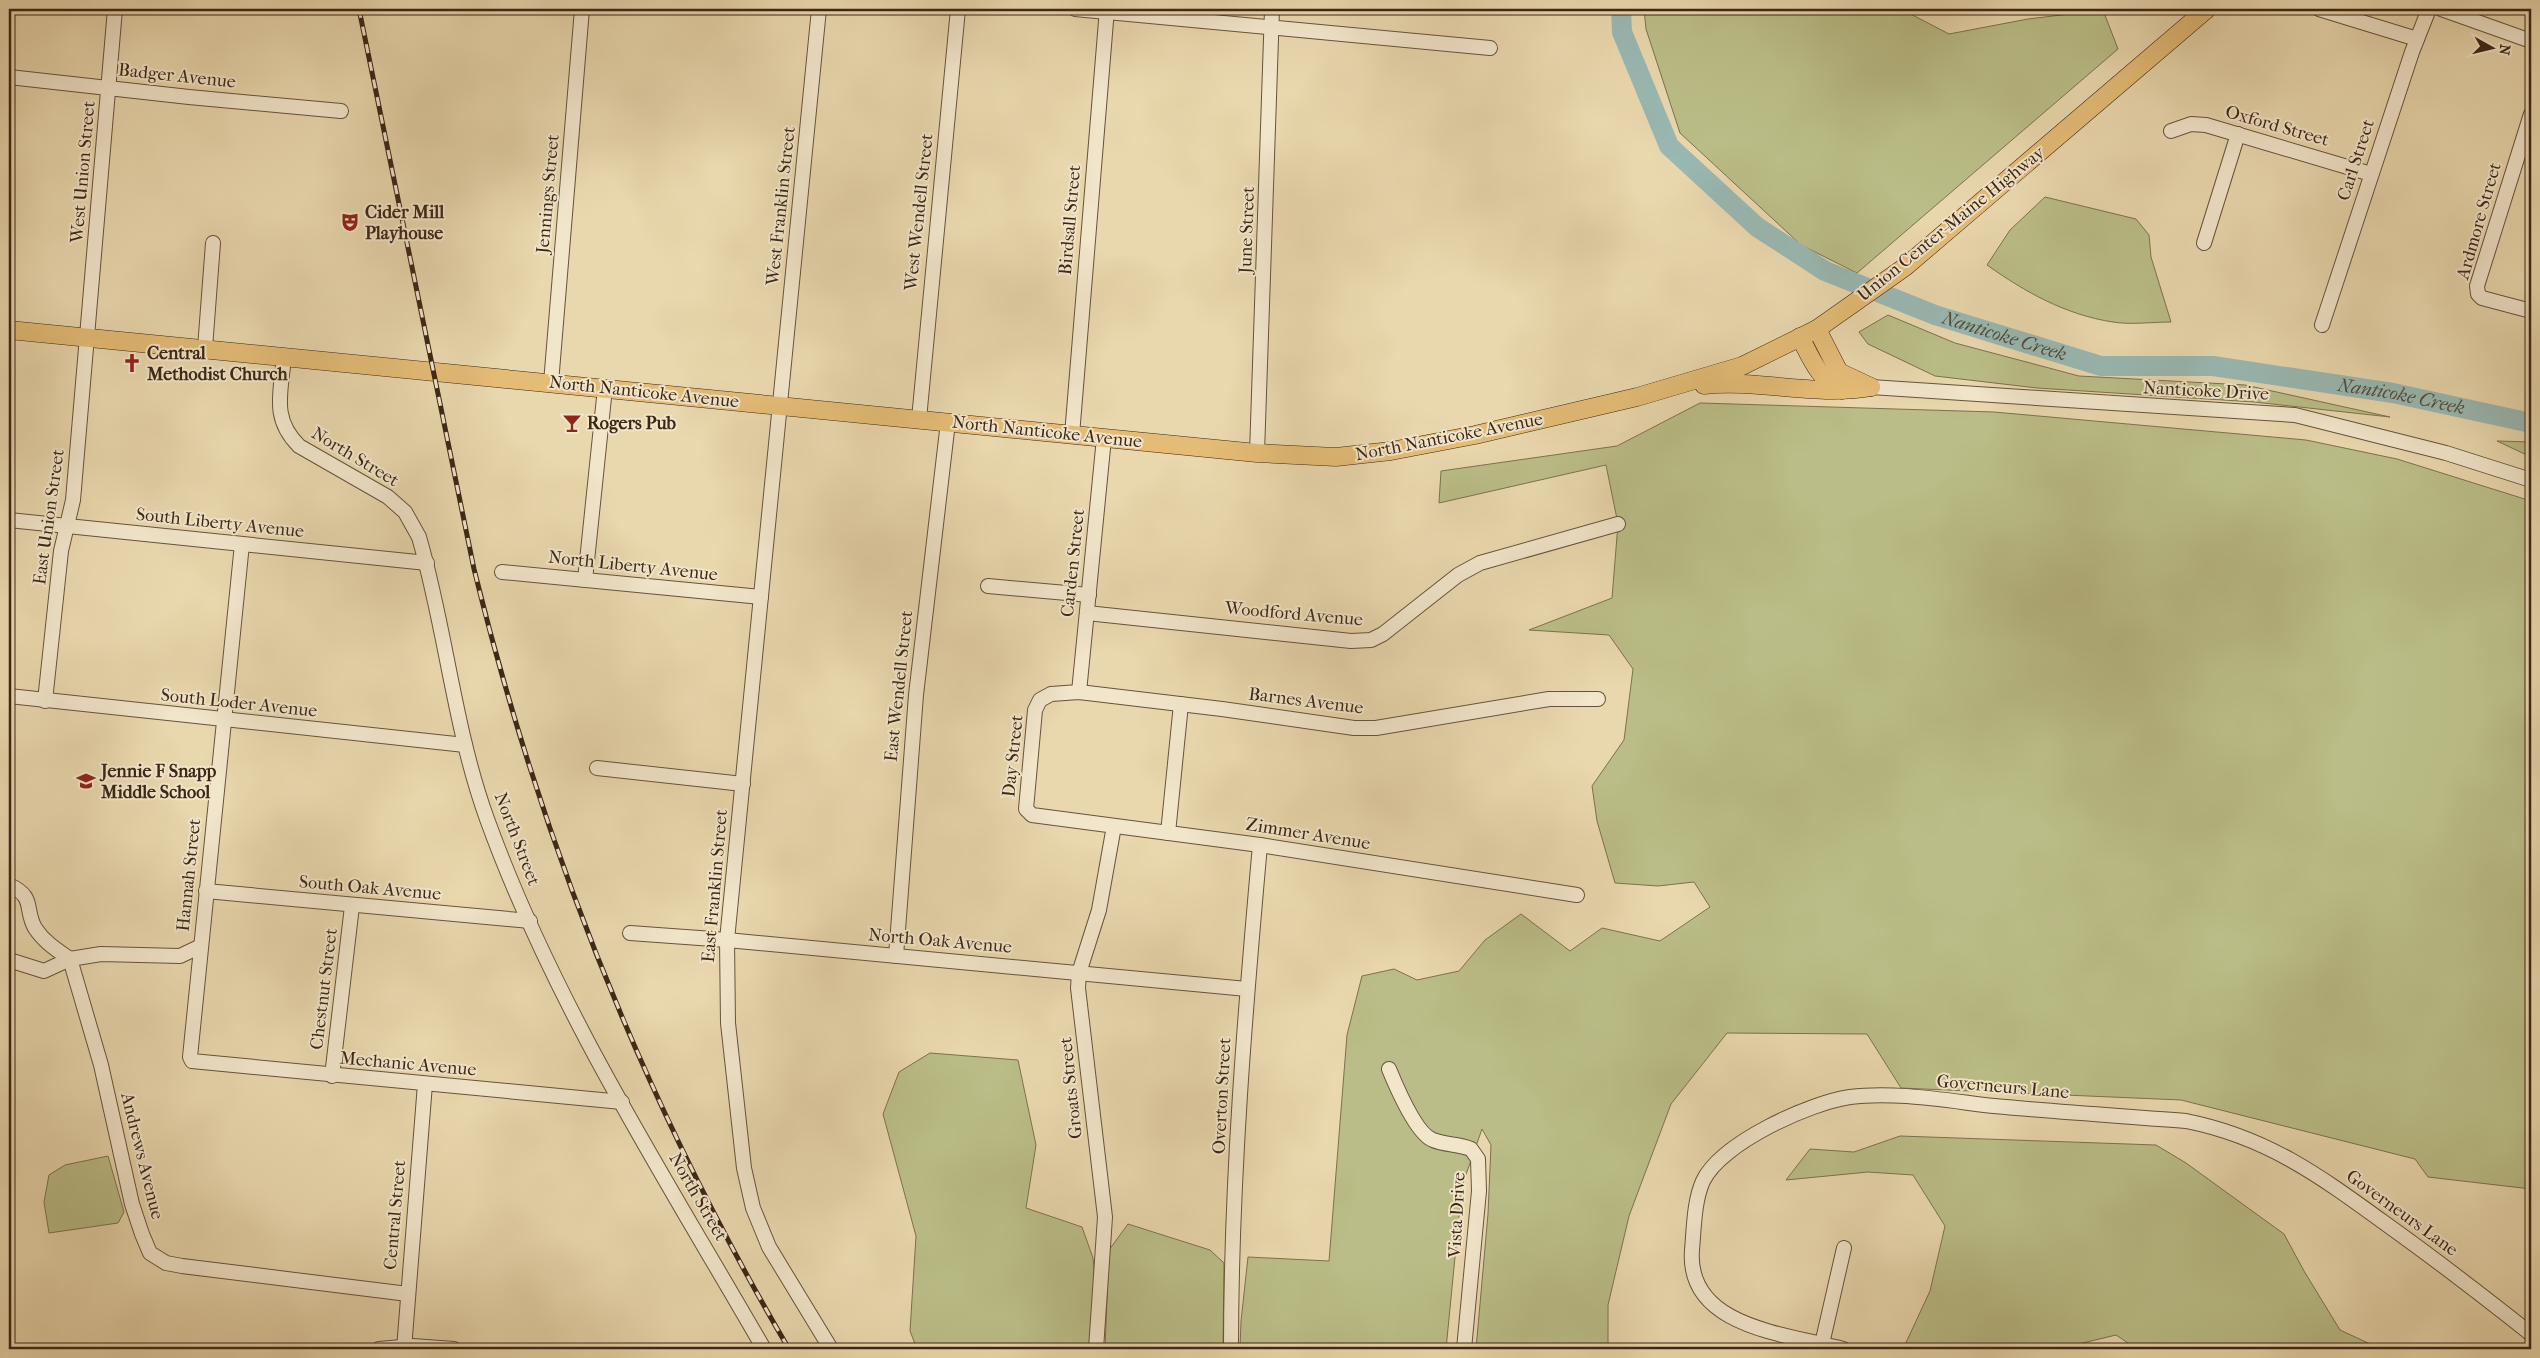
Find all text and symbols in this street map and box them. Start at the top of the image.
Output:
north arrow [2468,22,2518,72]
text: N [2495,43,2514,57]
street label: Badger Avenue [117,59,237,93]
street label: West Union Street [66,99,100,245]
street label: Oxford Street [2223,101,2332,151]
street label: Carl Street [2333,116,2379,203]
street label: West Franklin Street [762,125,800,288]
street label: West Wendell Street [900,132,938,293]
street label: Jennings Street [532,133,564,256]
street label: Union Center-Maine Highway [1853,141,2050,306]
street label: Ardmore Street [2452,160,2506,283]
street label: Birdsall Street [1055,163,1085,276]
street label: June Street [1235,185,1259,276]
place label: Cider Mill Playhouse [365,202,445,244]
theatre icon: Cider Mill Playhouse [339,211,361,233]
water label: Nanticoke Creek [1938,307,2069,366]
place label: Central Methodist Church [146,343,288,385]
church icon: Central Methodist Church [121,352,143,374]
street label: North Nanticoke Avenue [548,372,740,412]
water label: Nanticoke Creek [2335,374,2467,419]
street label: Nanticoke Drive [2142,377,2270,405]
street label: North Nanticoke Avenue [1353,408,1545,466]
bar icon: Rogers Pub [561,412,583,434]
street label: North Nanticoke Avenue [951,412,1143,452]
place label: Rogers Pub [587,413,677,434]
street label: North Street [308,423,403,492]
street label: East Union Street [29,447,69,586]
street label: South Liberty Avenue [135,504,305,542]
street label: Carden Street [1057,507,1089,618]
street label: North Liberty Avenue [547,547,719,585]
street label: Woodford Avenue [1223,597,1364,630]
street label: East Wendell Street [881,609,917,763]
street label: South Loder Avenue [160,684,318,722]
street label: Barnes Avenue [1247,684,1365,718]
street label: Day Street [998,713,1028,798]
place label: Jennie F Snapp Middle School [99,761,216,803]
school or university icon: Jennie F Snapp Middle School [75,770,97,792]
street label: North Street [490,789,545,889]
street label: East Franklin Street [698,808,732,963]
street label: Zimmer Avenue [1244,814,1372,854]
street label: Hannah Street [173,817,205,932]
street label: South Oak Avenue [298,871,442,905]
street label: North Oak Avenue [867,924,1013,958]
street label: Chestnut Street [306,926,342,1051]
street label: Groats Street [1055,1036,1087,1140]
street label: Overton Street [1208,1037,1236,1155]
street label: Mechanic Avenue [339,1048,477,1080]
street label: Governeurs Lane [1936,1071,2070,1103]
street label: Andrews Avenue [116,1089,168,1222]
street label: North Street [664,1149,732,1245]
street label: Central Street [380,1159,410,1271]
street label: Governeurs Lane [2342,1165,2462,1261]
street label: Vista Drive [1444,1171,1470,1260]

